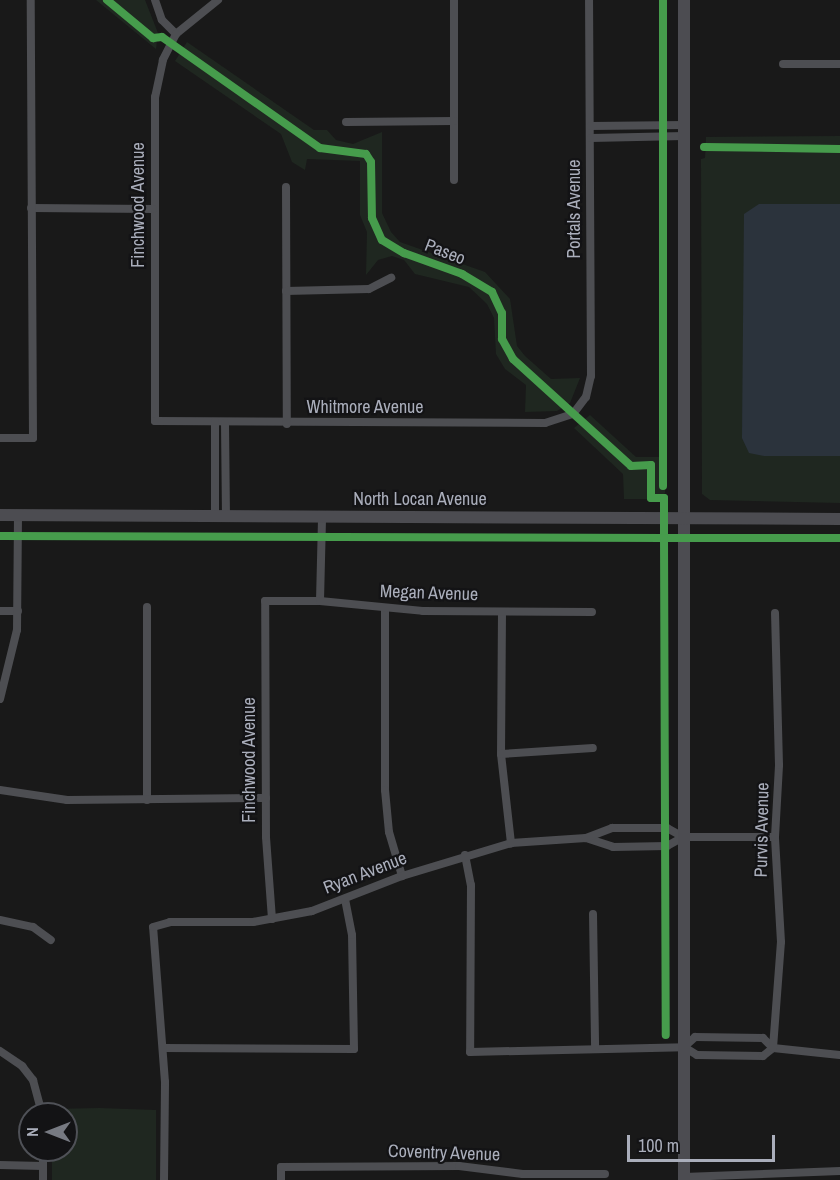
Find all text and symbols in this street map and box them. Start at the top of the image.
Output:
street label: Finchwood Avenue [127,142,149,268]
street label: Portals Avenue [563,159,585,259]
street label: Paseo [422,234,468,270]
street label: Whitmore Avenue [306,396,424,418]
street label: North Locan Avenue [353,488,487,510]
street label: Megan Avenue [379,580,479,606]
street label: Finchwood Avenue [238,697,260,823]
street label: Purvis Avenue [750,782,774,878]
street label: Ryan Avenue [320,847,410,899]
north arrow [18,1102,78,1162]
scale bar [630,1123,778,1161]
text: N [21,1127,43,1137]
text: 100 m [638,1133,679,1158]
street label: Coventry Avenue [387,1140,501,1166]

